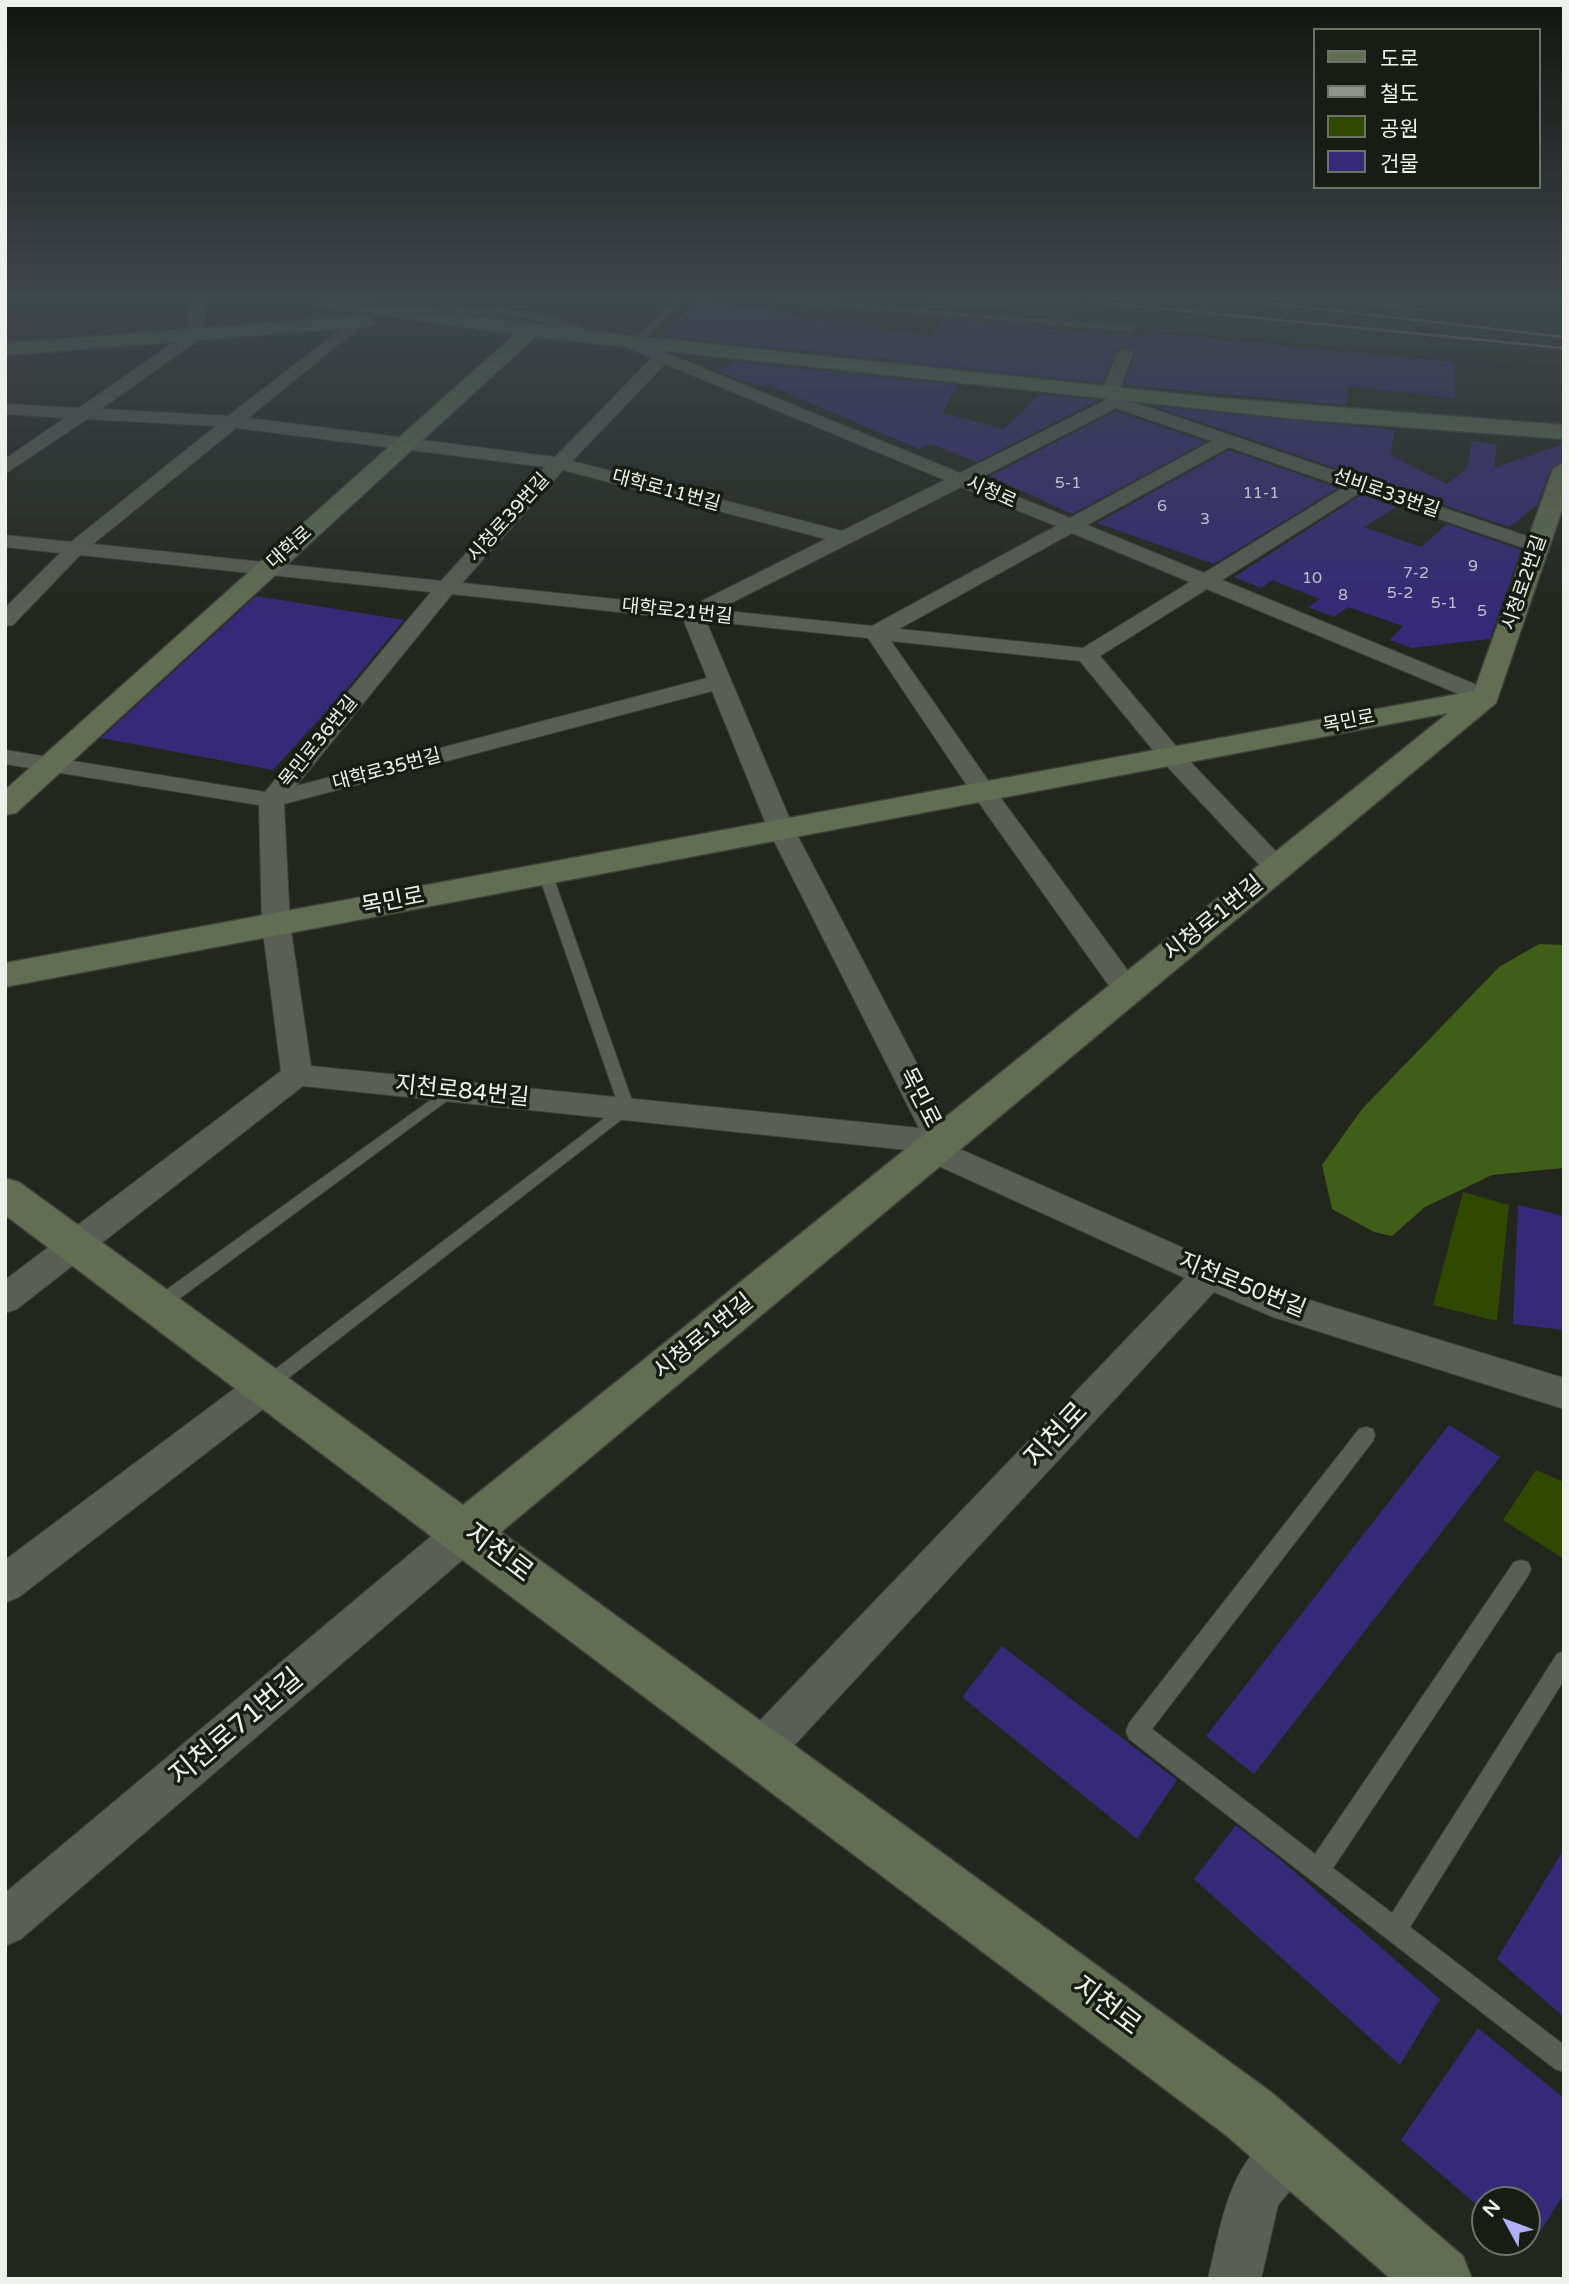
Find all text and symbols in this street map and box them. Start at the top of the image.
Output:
legend [1314,28,1541,189]
text: 도로 [1380,47,1419,72]
text: 철도 [1380,82,1419,107]
text: 공원 [1380,117,1419,142]
text: 건물 [1380,152,1419,177]
street label: 선비로33번길 [1330,465,1442,523]
street label: 대학로11번길 [609,466,723,516]
street label: 시청로39번길 [463,469,555,567]
street label: 시청로 [962,472,1020,514]
house number: 5-1 [1055,474,1081,494]
house number: 11-1 [1243,484,1279,504]
house number: 6 [1157,497,1167,517]
house number: 3 [1200,510,1210,530]
street label: 대학로 [263,522,317,574]
street label: 시청로2번길 [1498,532,1552,634]
house number: 9 [1468,557,1478,577]
house number: 7-2 [1403,564,1429,584]
house number: 10 [1302,569,1322,589]
house number: 5-2 [1387,584,1413,604]
house number: 8 [1338,586,1348,606]
house number: 5-1 [1431,594,1457,614]
street label: 대학로21번길 [620,595,734,629]
house number: 5 [1477,602,1487,622]
street label: 목민로36번길 [275,692,363,792]
street label: 목민로 [1321,706,1377,738]
street label: 대학로35번길 [330,745,444,795]
street label: 시청로1번길 [1159,870,1269,968]
street label: 목민로 [359,882,427,922]
street label: 목민로 [892,1063,946,1133]
street label: 지천로84번길 [394,1071,530,1113]
street label: 지천로50번길 [1174,1248,1310,1324]
street label: 시청로1번길 [649,1288,759,1386]
street label: 지천로 [1018,1396,1096,1476]
street label: 지천로 [457,1517,539,1591]
street label: 지천로71번길 [163,1662,311,1794]
street label: 지천로 [1065,1970,1147,2044]
north arrow [1471,2186,1541,2256]
text: N [1478,2196,1505,2222]

